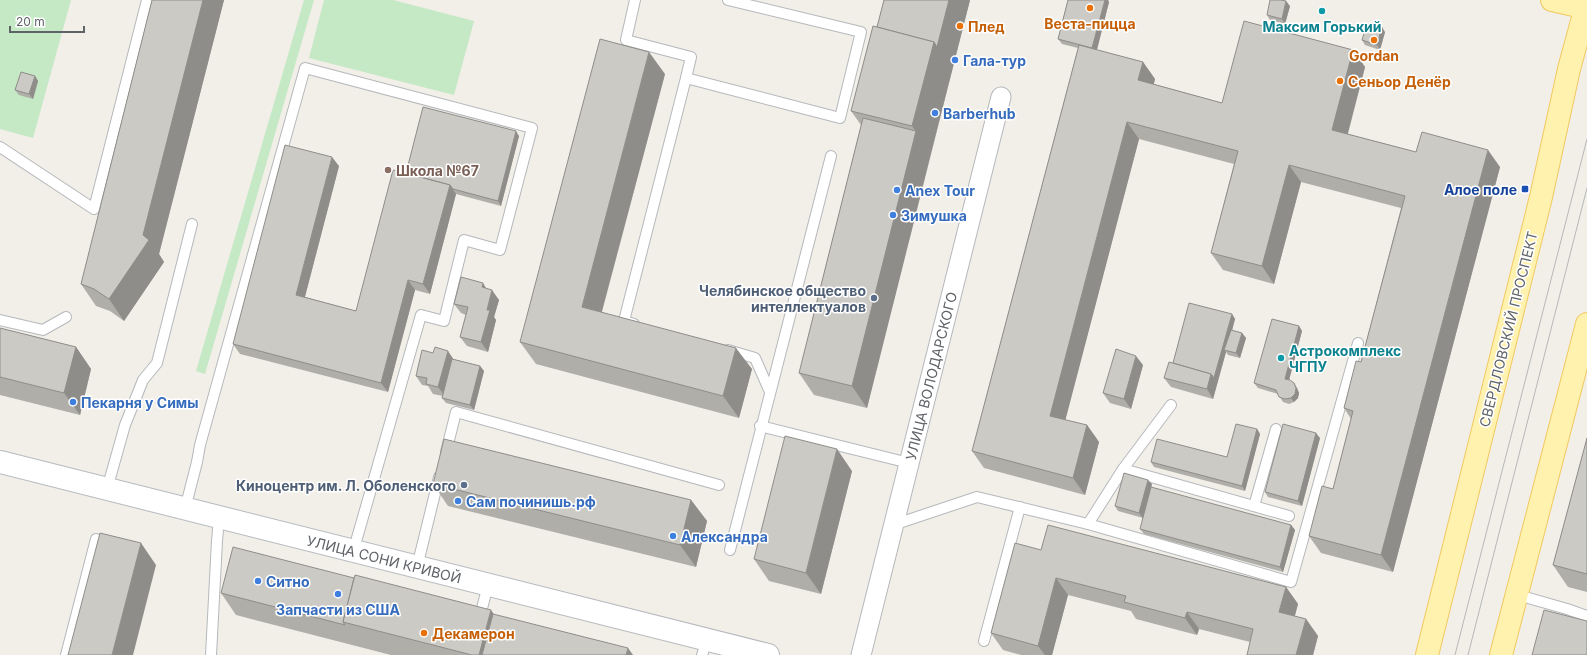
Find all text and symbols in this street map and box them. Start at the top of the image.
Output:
marker: Веста-пицца [1085,3,1095,13]
marker: Максим Горький [1317,6,1327,16]
scale bar [10,8,84,34]
text: 20 m [16,14,45,29]
place label: Веста-пицца [1044,15,1136,32]
place label: Плед [968,18,1005,35]
place label: Максим Горький [1263,18,1381,35]
marker: Плед [955,21,965,31]
marker: Gordan [1369,35,1379,45]
place label: Gordan [1349,47,1399,64]
place label: Гала-тур [963,52,1026,69]
marker: Гала-тур [950,55,960,65]
place label: Сеньор Денёр [1348,73,1451,90]
marker: Сеньор Денёр [1335,76,1345,86]
place label: Barberhub [943,105,1016,122]
marker: Barberhub [930,108,940,118]
place label: Школа №67 [396,162,479,179]
marker: Школа №67 [383,165,393,175]
place label: Алое поле [1444,181,1517,198]
place label: Anex Tour [905,182,975,199]
marker: Алое поле [1520,184,1530,194]
marker: Anex Tour [892,185,902,195]
place label: Зимушка [901,207,967,224]
marker: Зимушка [888,210,898,220]
street label: СВЕРДЛОВСКИЙ ПРОСПЕКТ [1474,229,1541,429]
place label: Челябинское общество интеллектуалов [699,282,866,315]
street label: УЛИЦА ВОЛОДАРСКОГО [902,290,960,462]
marker: Челябинское общество интеллектуалов [869,293,879,303]
place label: Астрокомплекс ЧГПУ [1289,342,1401,375]
marker: Астрокомплекс ЧГПУ [1276,353,1286,363]
place label: Пекарня у Симы [81,394,199,411]
marker: Пекарня у Симы [68,397,78,407]
place label: Киноцентр им. Л. Оболенского [236,477,456,494]
marker: Киноцентр им. Л. Оболенского [459,480,469,490]
place label: Сам починишь.рф [466,493,596,510]
marker: Сам починишь.рф [453,496,463,506]
place label: Александра [681,528,768,545]
street label: УЛИЦА СОНИ КРИВОЙ [305,531,463,586]
marker: Александра [668,531,678,541]
place label: Ситно [266,573,310,590]
marker: Ситно [253,576,263,586]
marker: Запчасти из США [333,589,343,599]
place label: Запчасти из США [276,601,400,618]
place label: Декамерон [432,625,515,642]
marker: Декамерон [419,628,429,638]

